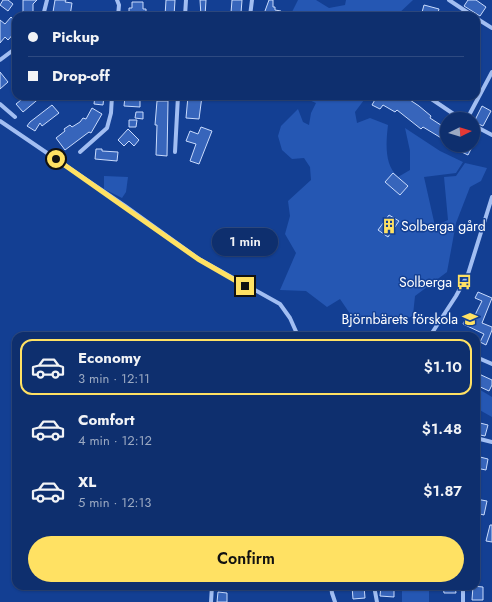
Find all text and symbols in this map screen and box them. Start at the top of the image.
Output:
text: Pickup [52,26,99,48]
text: Drop-off [52,65,110,87]
north arrow [440,112,480,152]
map controls [440,112,480,152]
route start [47,150,65,168]
place label: Solberga gård [401,216,486,236]
building icon: Solberga gård [380,217,398,235]
callout: 1 min [212,228,278,256]
text: 1 min [229,232,261,251]
place label: Solberga [399,272,452,292]
bus stop icon: Solberga [455,273,473,291]
route end [236,277,254,295]
place label: Björnbärets förskola [341,309,458,329]
school or university icon: Björnbärets förskola [461,310,479,328]
text: Economy [78,347,141,369]
icon: car [30,349,66,385]
text: $1.10 [424,356,462,378]
text: 3 min · 12:11 [78,369,150,388]
text: Comfort [78,409,135,431]
icon: car [30,411,66,447]
text: $1.48 [422,418,462,440]
text: 4 min · 12:12 [78,431,152,450]
text: XL [78,471,96,493]
icon: car [30,473,66,509]
text: $1.87 [423,480,462,502]
text: 5 min · 12:13 [78,493,151,512]
button: Confirm [28,536,464,582]

